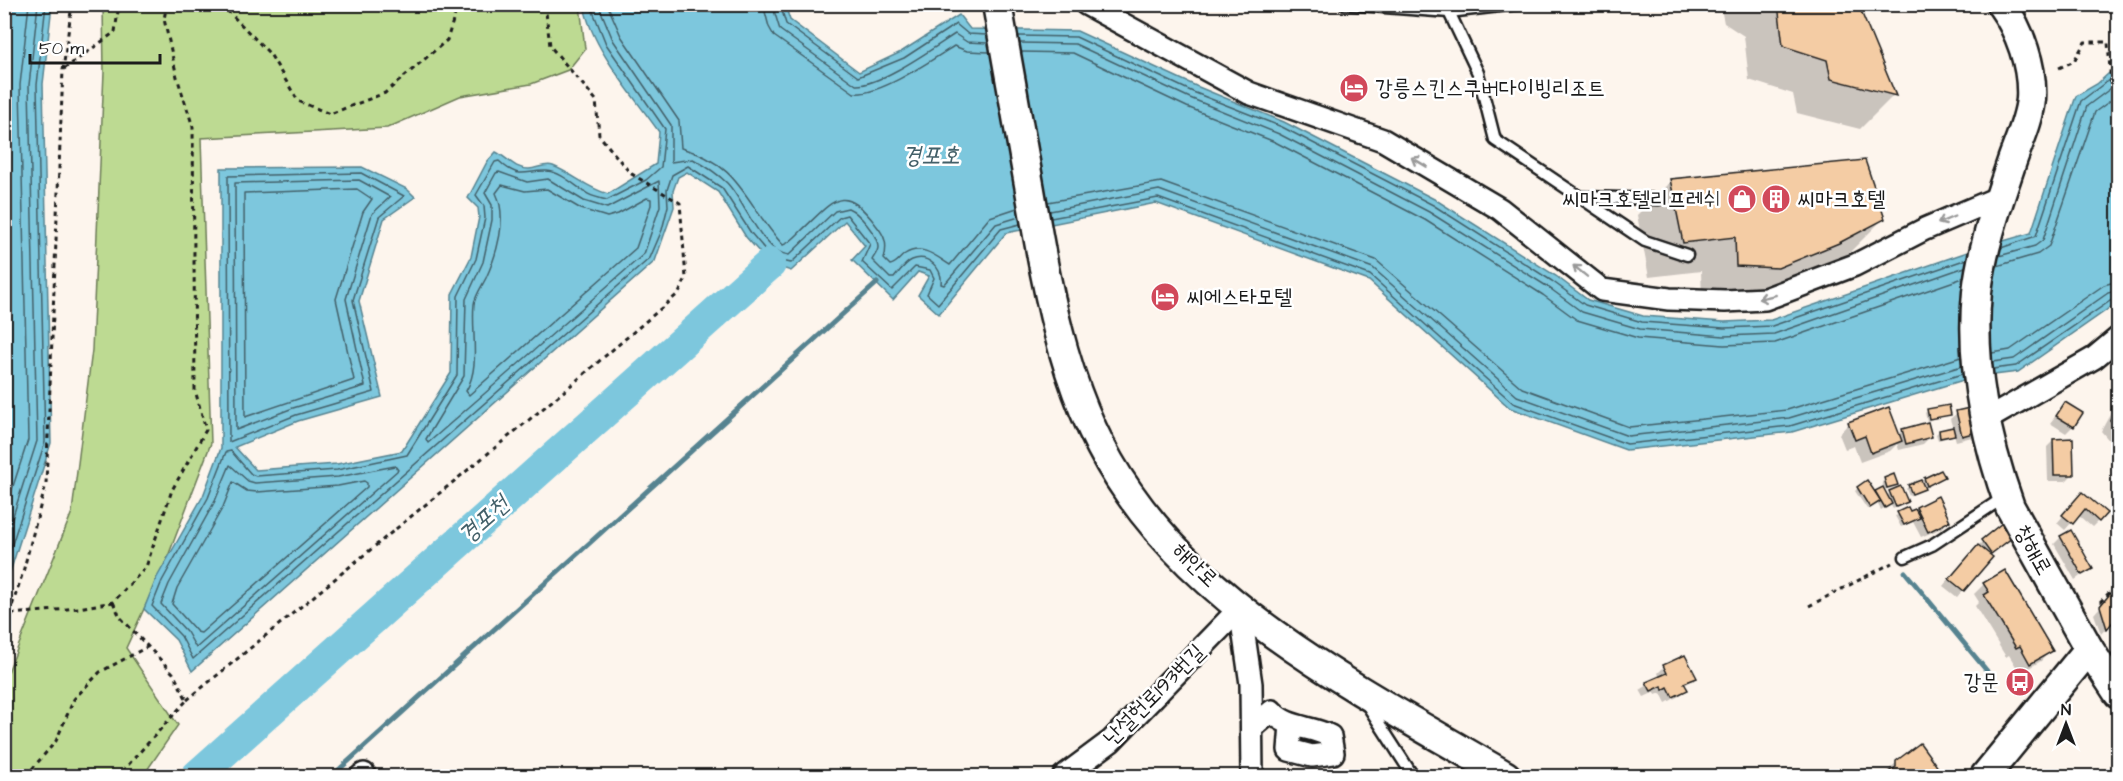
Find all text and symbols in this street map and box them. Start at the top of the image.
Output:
scale bar [30,27,160,65]
text: 50 m [39,36,84,61]
hotel icon: 강릉스킨스쿠버다이빙리조트 [1338,72,1370,104]
place label: 강릉스킨스쿠버다이빙리조트 [1375,73,1605,104]
water label: 경포호 [902,139,960,173]
one-way arrow [1411,155,1428,167]
shop icon: 씨마크호텔리프레쉬 [1726,183,1758,215]
building icon: 씨마크호텔 [1760,183,1792,215]
place label: 씨마크호텔리프레쉬 [1562,184,1721,215]
place label: 씨마크호텔 [1797,184,1886,215]
one-way arrow [1937,215,1956,226]
one-way arrow [1572,265,1588,278]
hotel icon: 씨에스타모텔 [1149,281,1181,313]
place label: 씨에스타모텔 [1186,282,1293,313]
one-way arrow [1758,291,1777,303]
water label: 경포천 [451,486,519,552]
street label: 창해로 [2007,519,2059,581]
street label: 해안로 [1165,535,1225,595]
street label: 난설헌로193번길 [1096,637,1212,753]
bus stop icon: 강문 [2004,666,2036,698]
place label: 강문 [1964,667,1999,698]
north arrow [2036,694,2096,754]
text: N [2061,699,2071,721]

